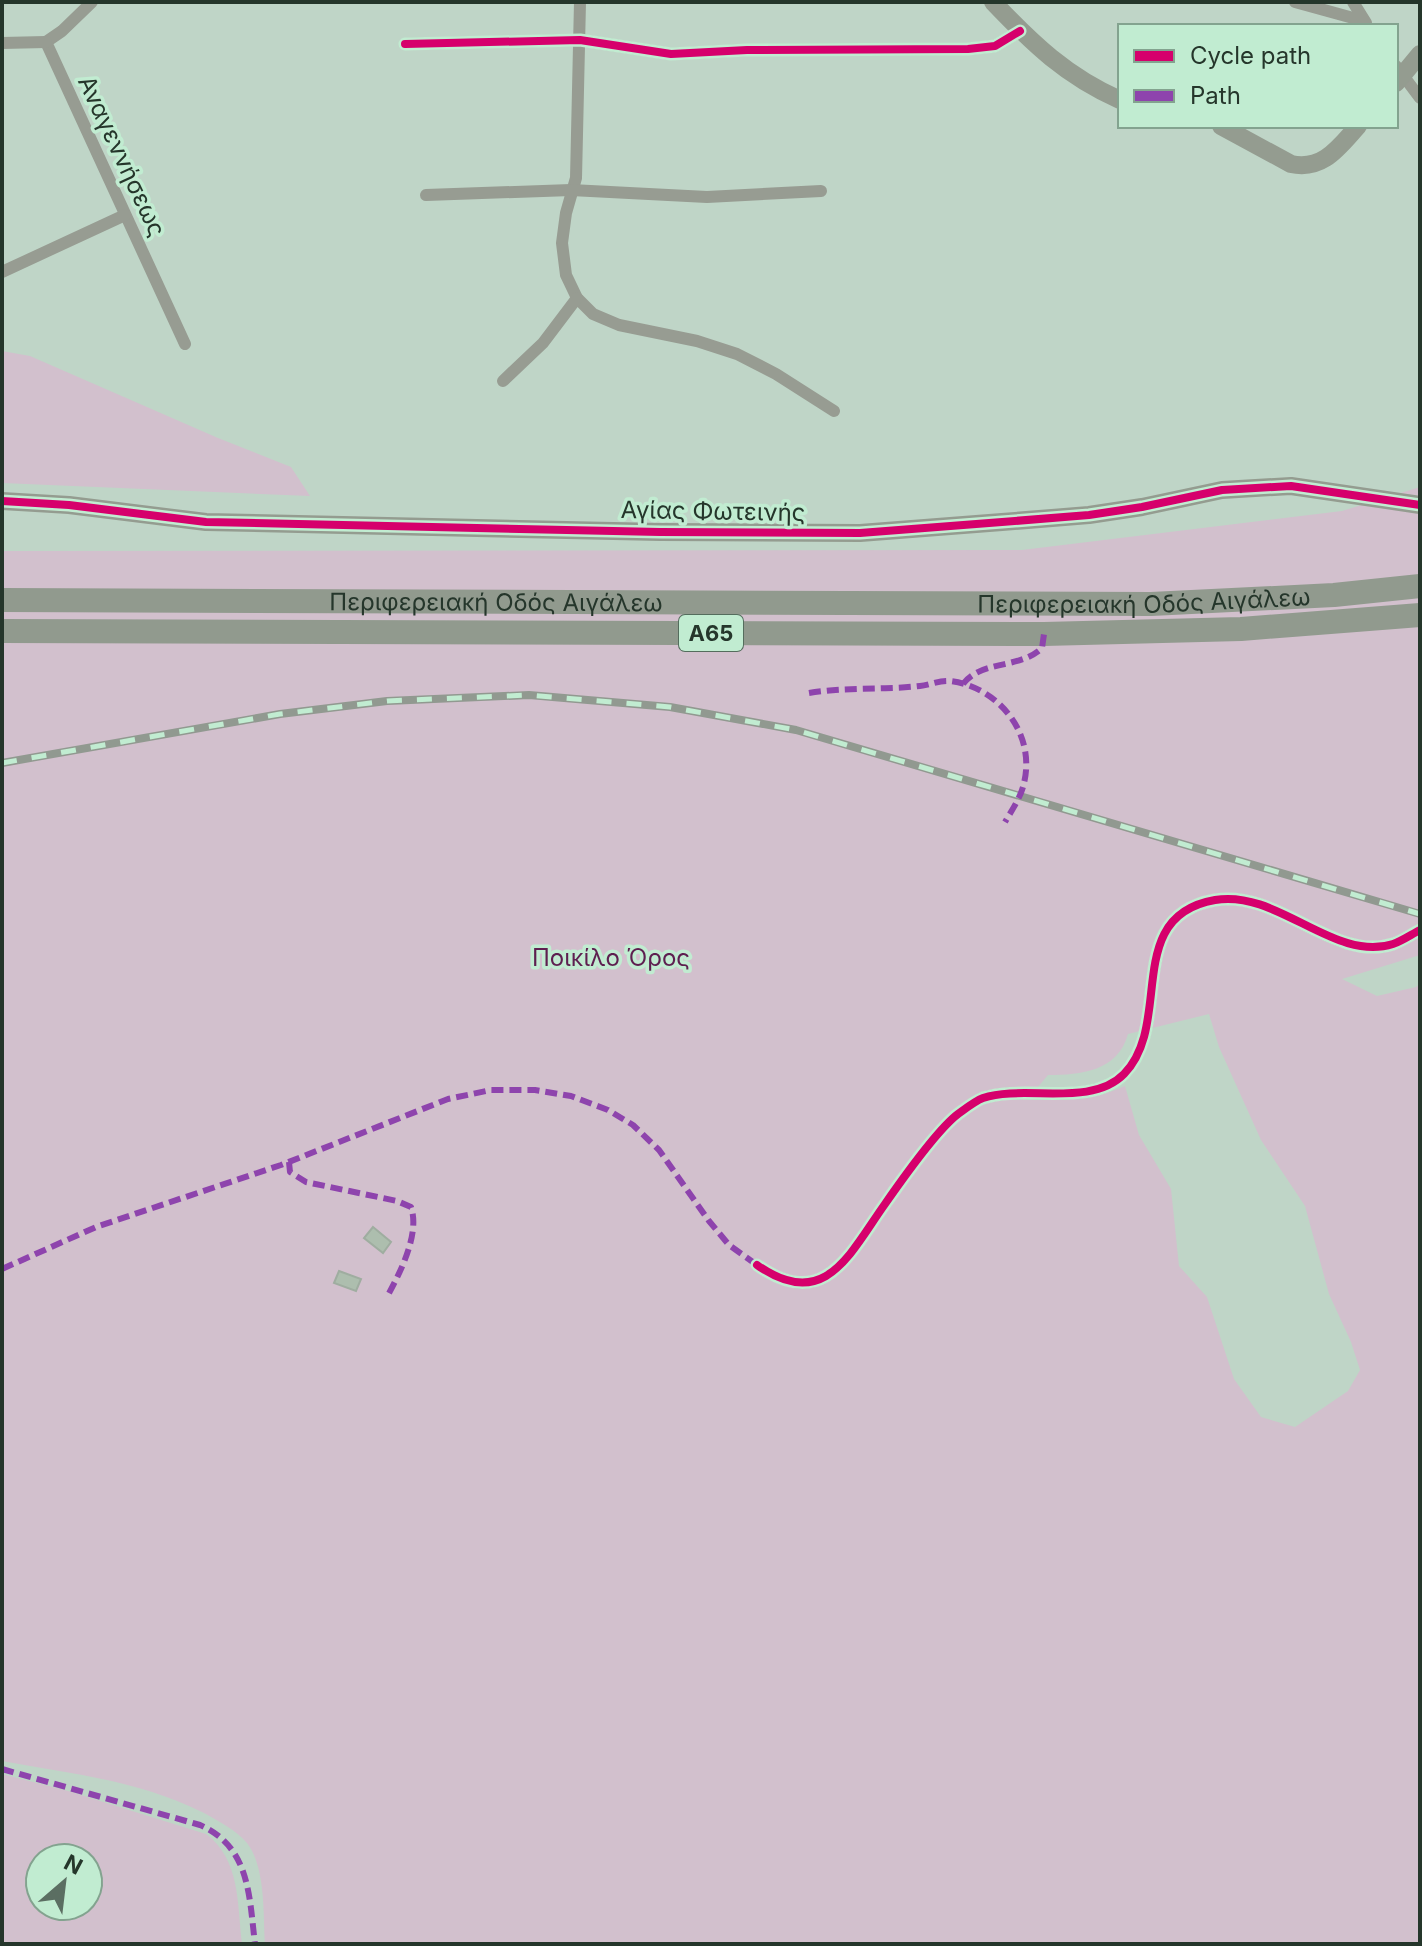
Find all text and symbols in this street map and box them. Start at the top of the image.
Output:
legend [1118,24,1398,128]
text: Cycle path [1190,41,1311,70]
street label: Αναγεννήσεως [72,71,172,241]
text: Path [1190,81,1241,110]
street label: Αγίας Φωτεινής [620,495,806,527]
street label: Περιφερειακή Οδός Αιγάλεω [977,582,1311,619]
street label: Περιφερειακή Οδός Αιγάλεω [329,587,663,617]
road number: Α65 [679,615,743,651]
park label: Ποικίλο Όρος [532,943,690,972]
north arrow [24,1842,104,1922]
text: N [60,1849,87,1880]

